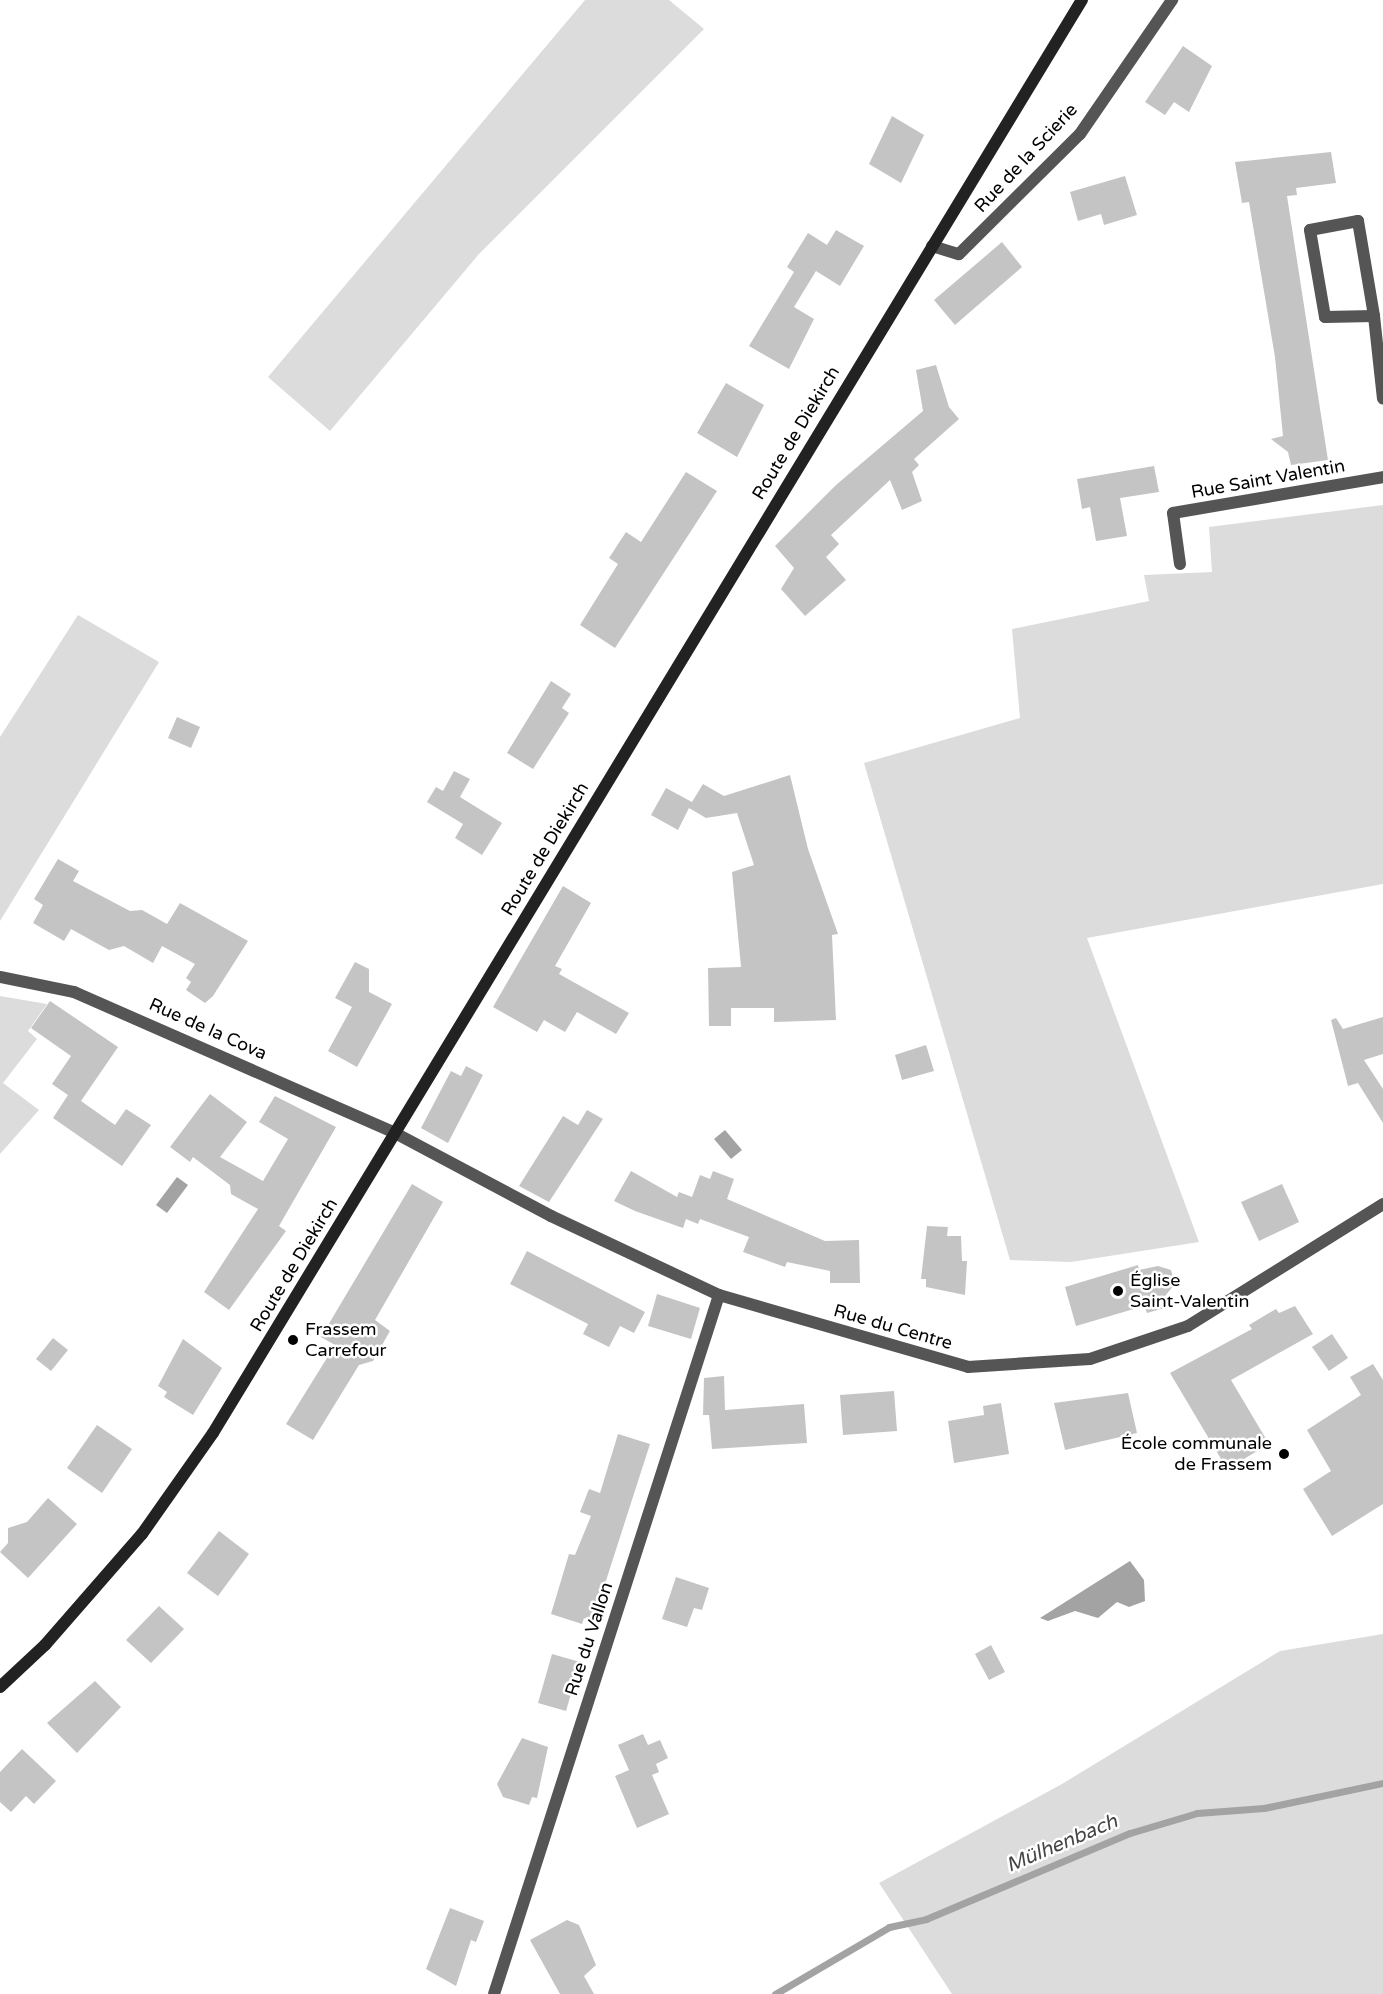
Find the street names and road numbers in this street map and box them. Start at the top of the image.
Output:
street label: Rue de la Scierie [970,99,1082,217]
street label: Route de Diekirch [748,362,844,504]
street label: Rue Saint Valentin [1189,455,1347,503]
street label: Route de Diekirch [497,778,593,920]
street label: Rue de la Cova [146,993,270,1065]
street label: Route de Diekirch [246,1194,342,1336]
street label: Rue du Centre [831,1300,955,1354]
street label: Rue du Vallon [560,1579,618,1699]

